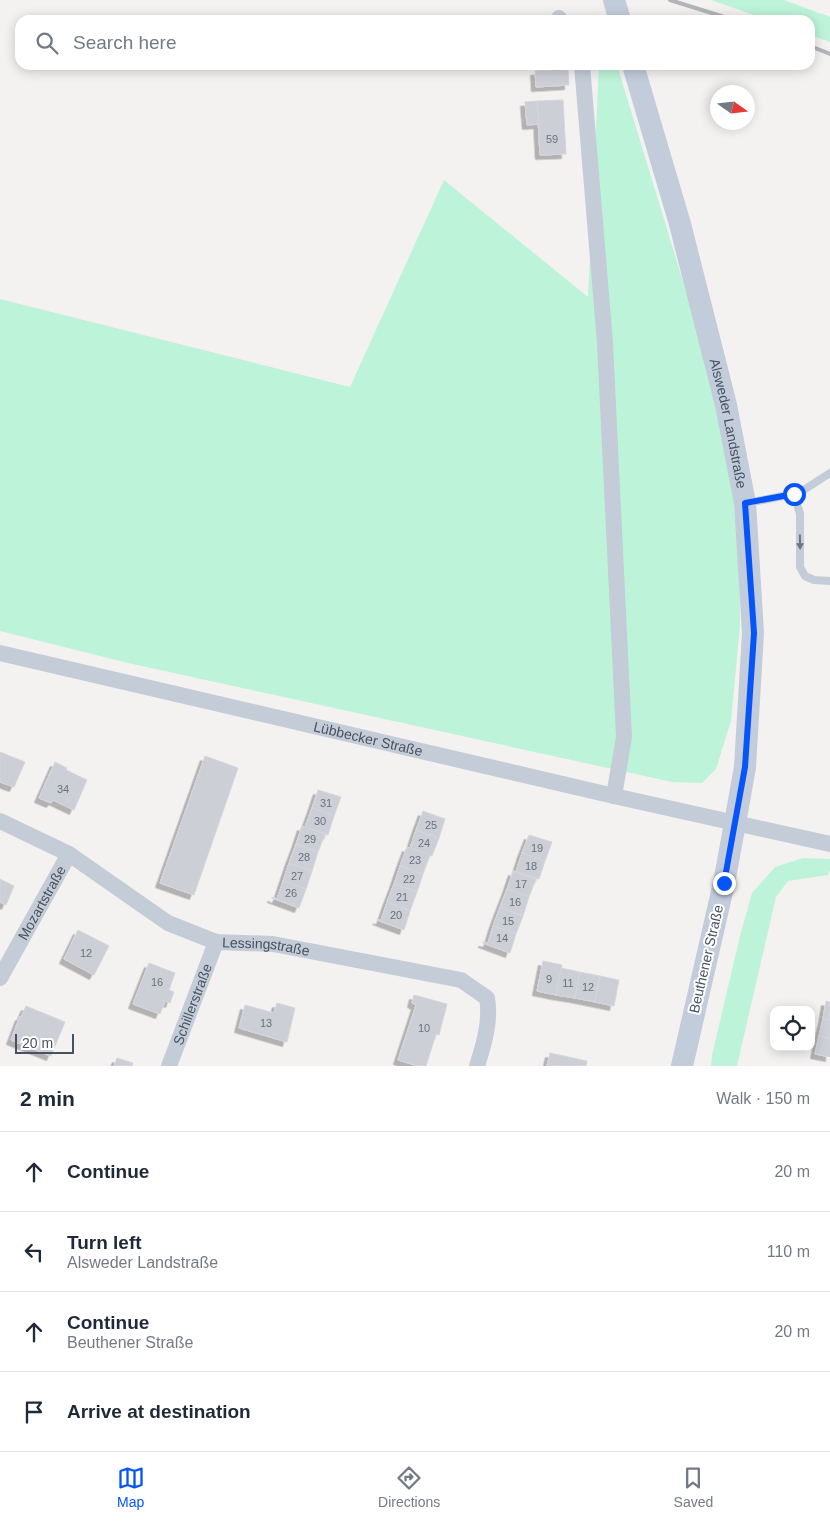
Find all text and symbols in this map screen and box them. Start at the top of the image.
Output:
search box [15,15,815,70]
icon: search [33,29,61,57]
text: Search here [73,32,177,53]
north arrow [710,85,755,130]
house number: 59 [546,133,558,145]
street label: Alsweder Landstraße [706,357,750,490]
route start [783,483,806,506]
one-way arrow [796,534,804,550]
street label: Lübbecker Straße [312,718,424,759]
house number: 34 [57,783,69,795]
house number: 31 [320,797,332,809]
house number: 30 [314,815,326,827]
house number: 25 [425,819,437,831]
house number: 29 [304,833,316,845]
house number: 24 [418,837,430,849]
house number: 19 [531,842,543,854]
house number: 28 [298,851,310,863]
house number: 23 [409,854,421,866]
house number: 18 [525,860,537,872]
street label: Mozartstraße [15,863,69,943]
house number: 27 [291,870,303,882]
route end [713,872,736,895]
house number: 22 [403,873,415,885]
house number: 17 [515,878,527,890]
house number: 26 [285,887,297,899]
house number: 21 [396,891,408,903]
house number: 16 [509,896,521,908]
street label: Beuthener Straße [686,903,726,1015]
house number: 20 [390,909,402,921]
house number: 15 [502,915,514,927]
house number: 14 [496,932,508,944]
street label: Lessingstraße [222,934,311,959]
house number: 12 [80,947,92,959]
street label: Schillerstraße [170,961,215,1047]
house number: 9 [546,973,552,985]
house number: 16 [151,976,163,988]
house number: 11 [562,977,574,989]
house number: 12 [582,981,594,993]
map controls [770,1006,815,1051]
button: locate [770,1006,815,1051]
house number: 13 [260,1017,272,1029]
house number: 10 [418,1022,430,1034]
scale bar [15,1031,74,1054]
text: 20 m [22,1035,53,1051]
text: 2 min [20,1087,75,1110]
text: Walk · 150 m [716,1090,810,1107]
icon: ahead [20,1158,48,1186]
text: Continue [67,1161,149,1182]
text: 20 m [774,1163,810,1180]
text: Turn left [67,1232,142,1253]
icon: left [20,1238,48,1266]
text: 110 m [767,1243,810,1260]
text: Alsweder Landstraße [67,1254,218,1271]
text: Continue [67,1312,149,1333]
icon: ahead [20,1318,48,1346]
text: 20 m [774,1323,810,1340]
text: Beuthener Straße [67,1334,193,1351]
icon: arrive [20,1398,48,1426]
text: Arrive at destination [67,1401,251,1422]
tab: Map [117,1464,145,1510]
tab: Directions [378,1464,440,1510]
tab: Saved [674,1464,713,1510]

